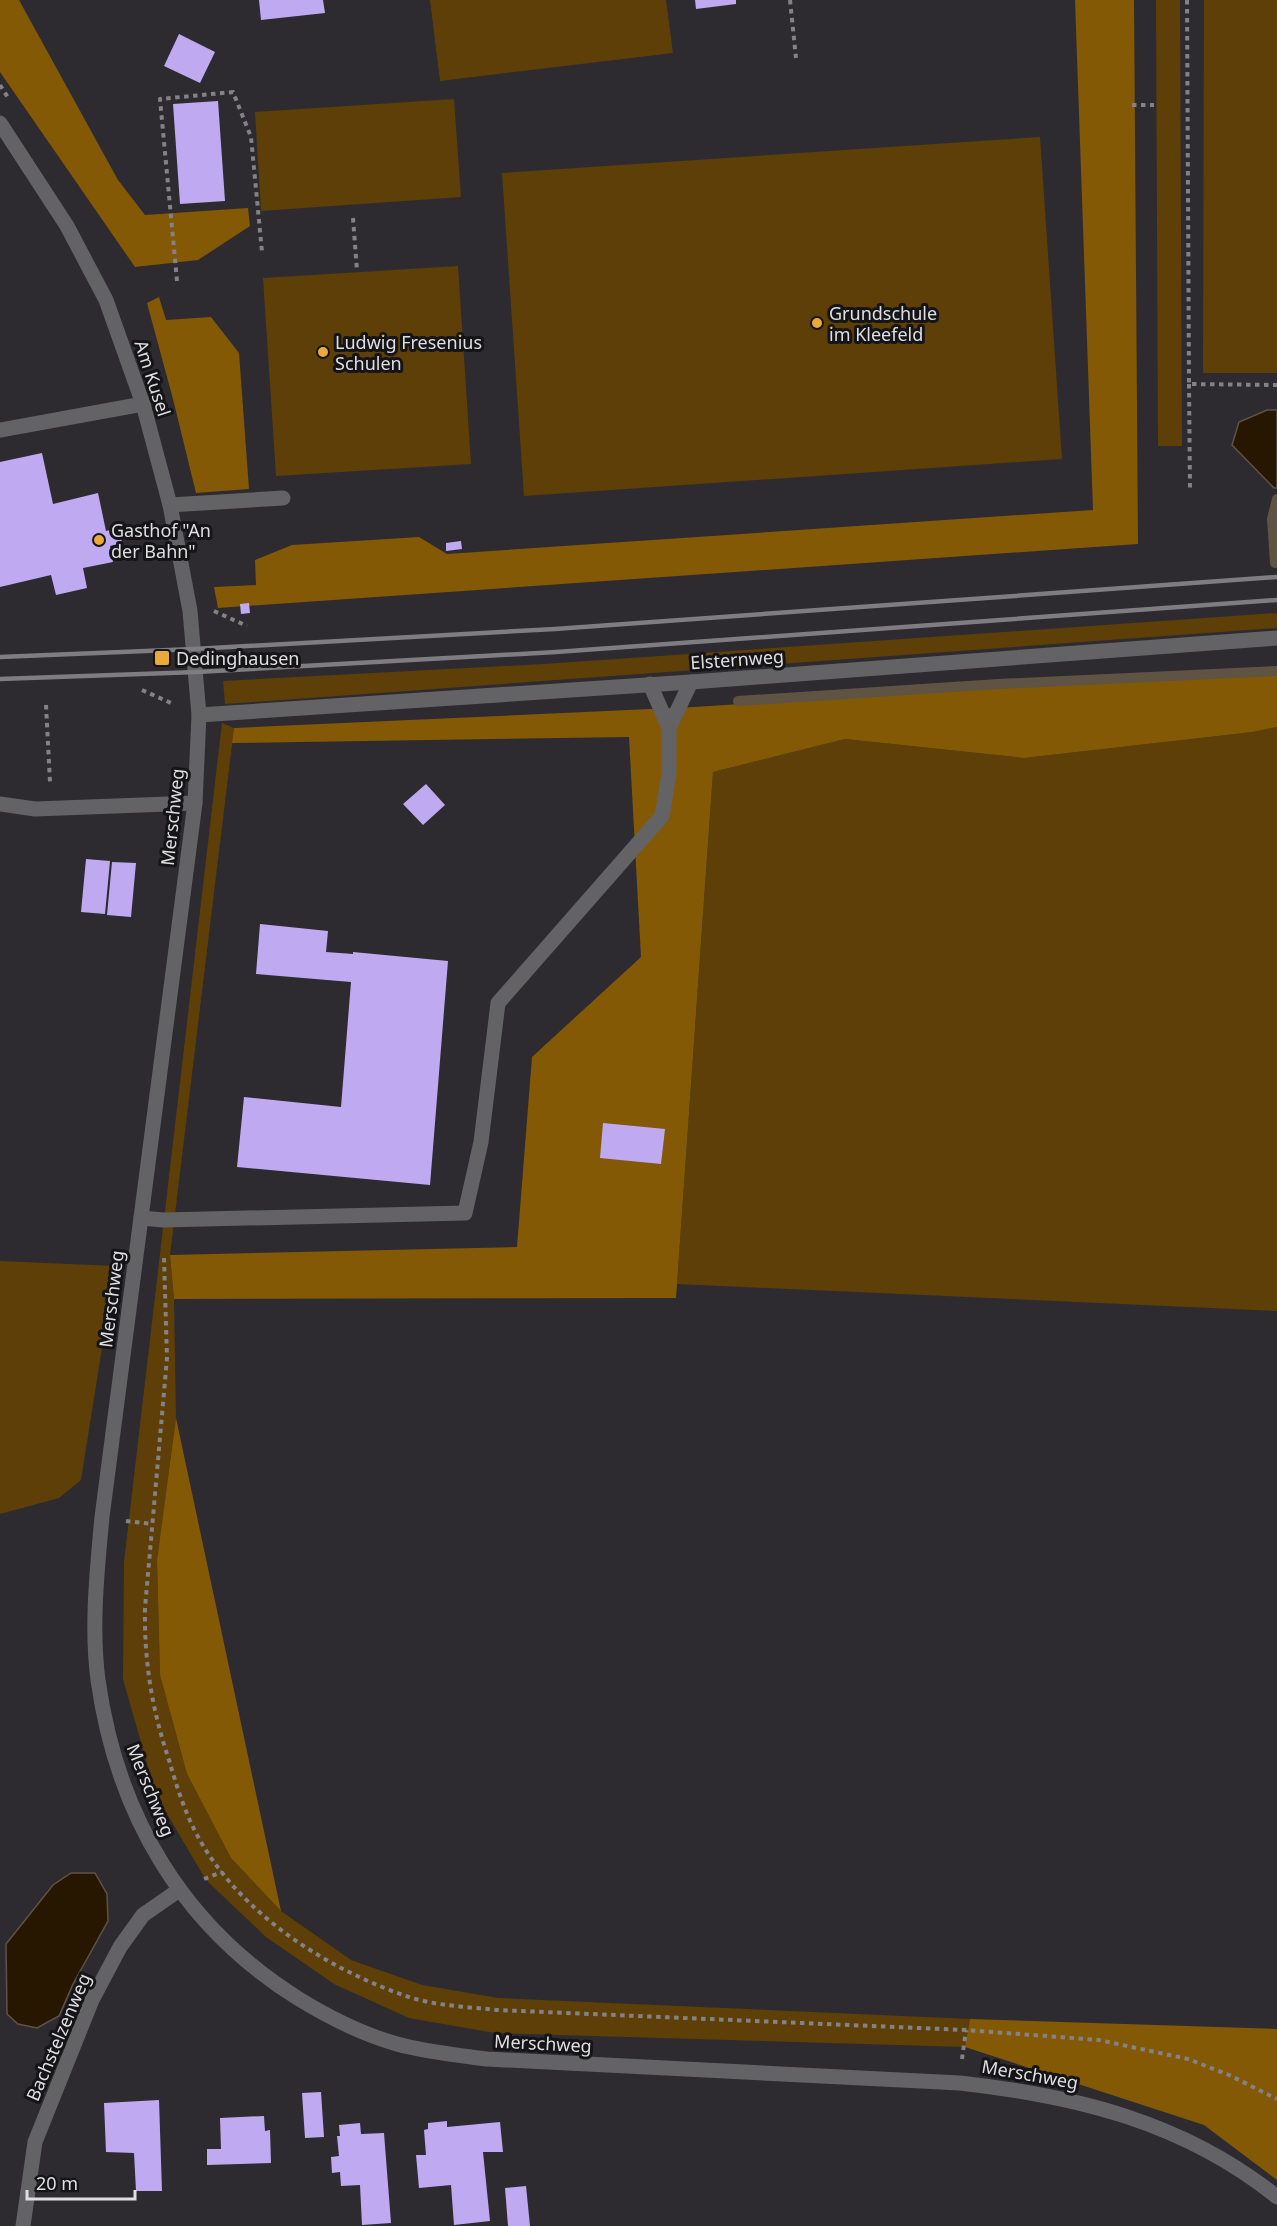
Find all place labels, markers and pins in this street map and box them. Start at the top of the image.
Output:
place label: Grundschule im Kleefeld [829,301,937,346]
marker: Grundschule im Kleefeld [810,316,824,330]
place label: Ludwig Fresenius Schulen [335,330,482,375]
marker: Ludwig Fresenius Schulen [316,345,330,359]
place label: Gasthof "An der Bahn" [111,518,211,563]
marker: Gasthof "An der Bahn" [92,533,106,547]
place label: Dedinghausen [176,646,299,670]
marker: Dedinghausen [153,649,171,667]

